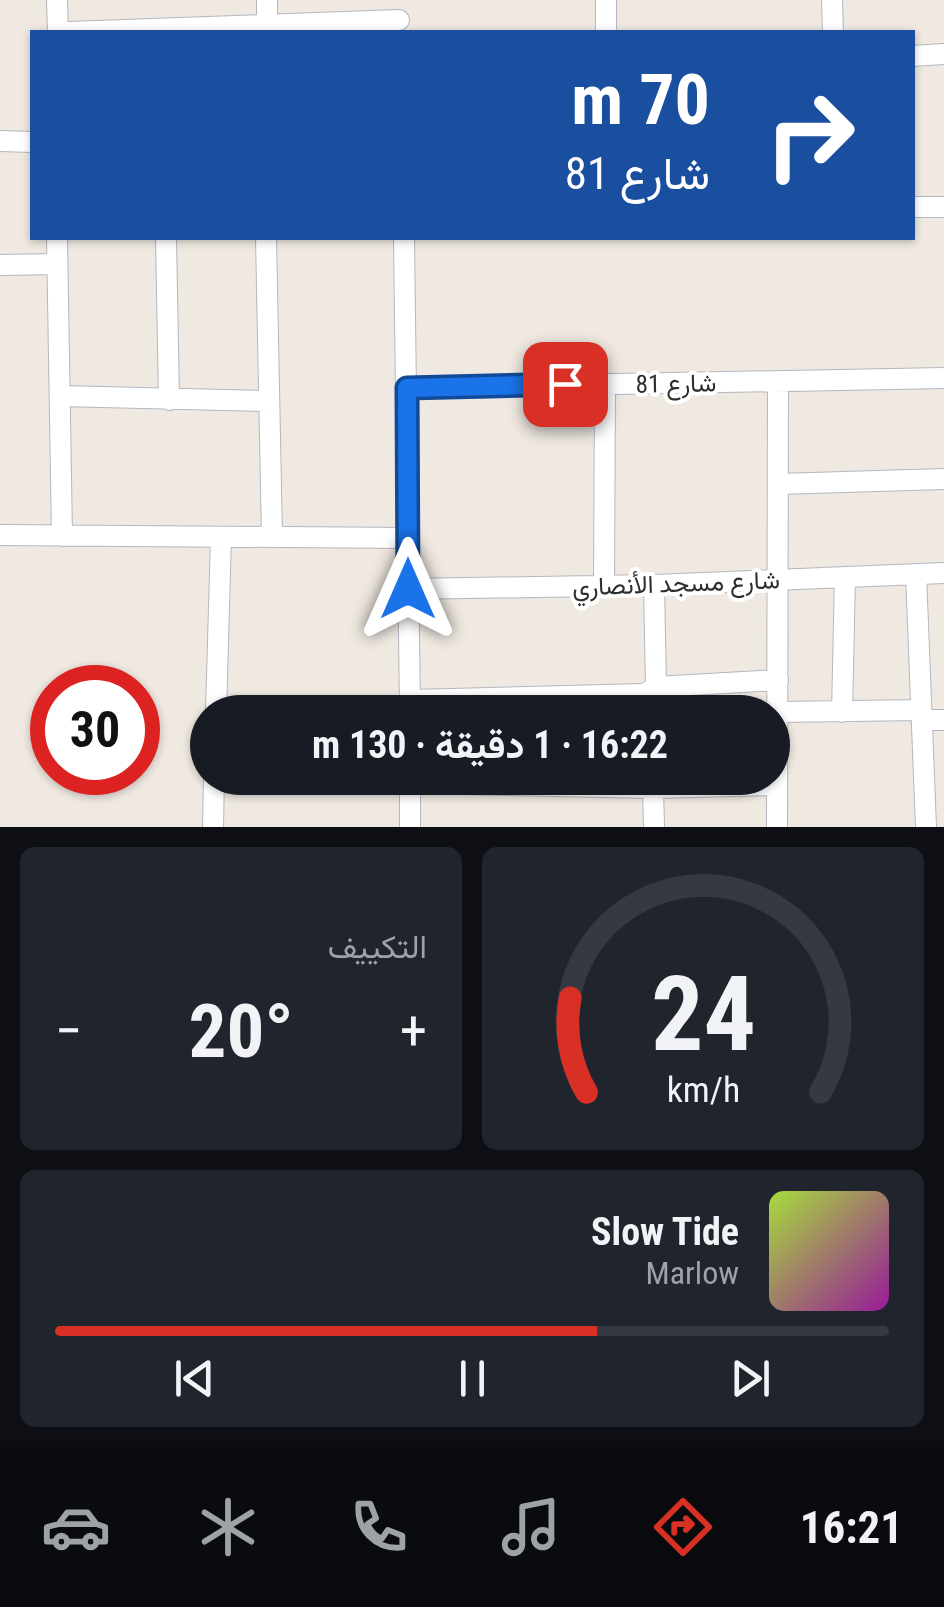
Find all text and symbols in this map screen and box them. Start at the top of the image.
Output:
text: 70 m [571,59,710,141]
icon: right [745,70,875,200]
text: شارع 81 [565,147,710,200]
pin [523,342,608,427]
icon: arrive [538,357,593,412]
street label: شارع 81 [635,368,717,401]
position arrow [356,537,460,641]
street label: شارع مسجد الأنصاري [572,565,781,608]
speed limit sign: 30 [30,665,160,795]
text: 16:22 · 1 دقيقة · 130 m [312,723,668,767]
text: التكييف [328,928,427,966]
text: 24 [650,954,756,1075]
text: 20° [189,987,294,1075]
text: − [55,999,83,1063]
text: + [400,999,427,1063]
text: km/h [666,1069,740,1111]
text: Slow Tide [591,1210,739,1254]
text: Marlow [646,1254,739,1292]
icon: previous [167,1351,222,1406]
icon: pause [445,1351,500,1406]
icon: next [723,1351,778,1406]
icon: car [41,1492,111,1562]
icon: climate [193,1492,263,1562]
icon: phone [344,1492,414,1562]
icon: music [496,1492,566,1562]
icon: directions [648,1492,718,1562]
text: 16:21 [800,1501,903,1554]

